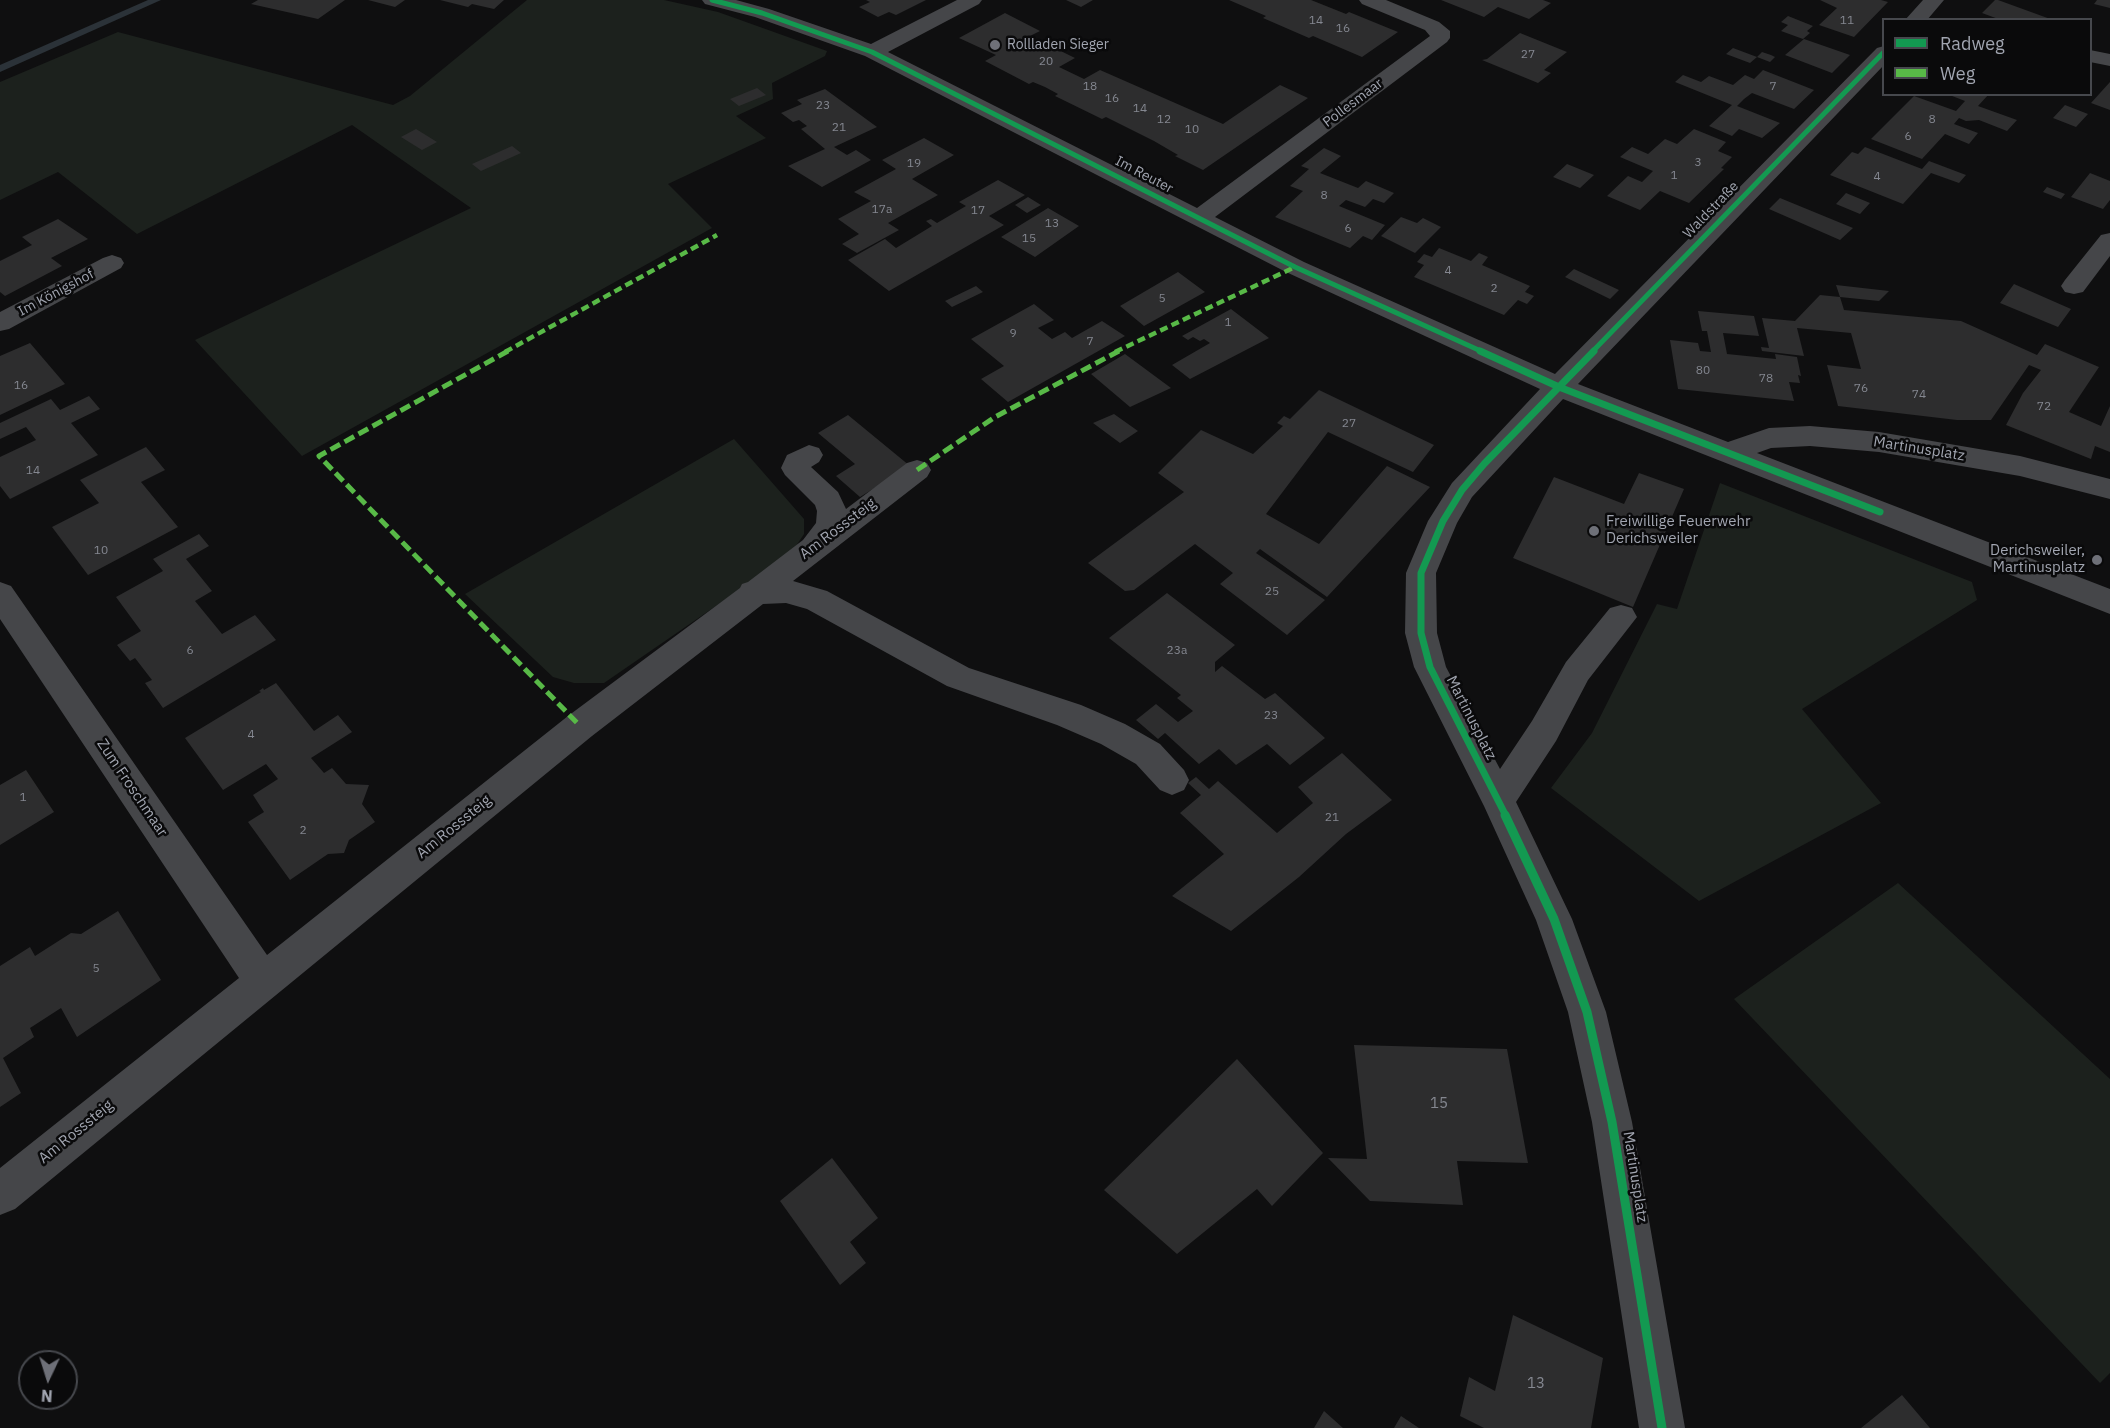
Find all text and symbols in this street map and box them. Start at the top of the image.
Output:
house number: 14 [1309,14,1323,28]
house number: 11 [1840,14,1854,28]
legend [1882,18,2092,96]
house number: 16 [1336,22,1350,36]
text: Radweg [1940,32,2005,55]
place label: Rollladen Sieger [1007,37,1109,53]
marker: Rollladen Sieger [988,38,1002,52]
house number: 27 [1521,48,1535,62]
house number: 20 [1039,55,1053,69]
text: Weg [1940,62,1975,85]
street label: Pollesmaar [1320,75,1386,131]
house number: 18 [1083,80,1097,94]
house number: 7 [1769,80,1777,94]
house number: 16 [1105,92,1119,106]
house number: 23 [816,99,830,113]
house number: 14 [1133,102,1147,116]
house number: 12 [1157,113,1171,127]
house number: 8 [1928,113,1936,127]
house number: 21 [832,121,846,135]
house number: 10 [1185,123,1199,137]
house number: 6 [1904,130,1912,144]
street label: Im Reuter [1112,153,1176,197]
house number: 3 [1694,156,1702,170]
house number: 19 [907,157,921,171]
house number: 1 [1670,169,1678,183]
house number: 4 [1873,170,1881,184]
street label: Waldstraße [1680,178,1742,242]
house number: 8 [1320,189,1328,203]
house number: 17a [872,203,892,217]
house number: 17 [971,204,985,218]
house number: 13 [1045,217,1059,231]
house number: 6 [1344,222,1352,236]
house number: 15 [1022,232,1036,246]
house number: 4 [1444,264,1452,278]
street label: Im Königshof [15,266,97,320]
house number: 2 [1490,282,1498,296]
house number: 5 [1158,292,1166,306]
house number: 1 [1224,316,1232,330]
house number: 9 [1009,327,1017,341]
house number: 7 [1086,335,1094,349]
house number: 80 [1696,364,1710,378]
house number: 78 [1759,372,1773,386]
house number: 16 [14,379,28,393]
house number: 76 [1854,382,1868,396]
house number: 74 [1912,388,1926,402]
house number: 72 [2037,400,2051,414]
house number: 27 [1342,417,1356,431]
street label: Martinusplatz [1872,433,1966,465]
house number: 14 [26,464,40,478]
street label: Am Rosssteig [796,495,880,563]
place label: Freiwillige Feuerwehr Derichsweiler [1606,513,1750,548]
marker: Freiwillige Feuerwehr Derichsweiler [1587,524,1601,538]
place label: Derichsweiler, Martinusplatz [1990,542,2085,577]
house number: 10 [94,544,108,558]
marker: Derichsweiler, Martinusplatz [2090,553,2104,567]
house number: 25 [1265,585,1279,599]
house number: 6 [186,644,194,658]
house number: 23a [1167,644,1187,658]
street label: Martinusplatz [1442,673,1500,763]
house number: 23 [1264,709,1278,723]
house number: 4 [247,728,255,742]
street label: Zum Froschmaar [93,736,171,840]
house number: 1 [19,791,27,805]
street label: Am Rosssteig [413,791,495,863]
house number: 21 [1325,811,1339,825]
house number: 2 [299,824,307,838]
house number: 5 [92,962,100,976]
house number: 15 [1430,1095,1448,1113]
street label: Am Rosssteig [35,1096,117,1168]
street label: Martinusplatz [1619,1130,1651,1224]
north arrow [18,1350,78,1410]
house number: 13 [1527,1375,1545,1393]
text: N [40,1386,53,1406]

